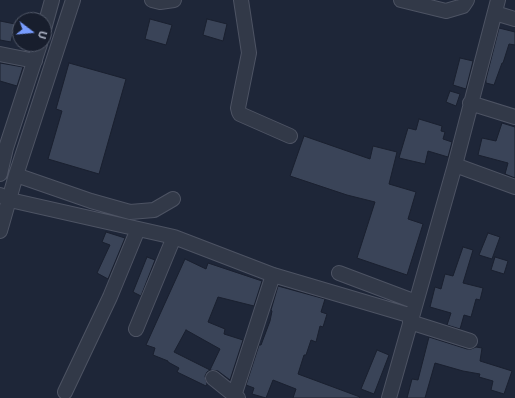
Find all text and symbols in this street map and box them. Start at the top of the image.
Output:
north arrow [12,12,52,52]
text: U [35,29,51,41]

